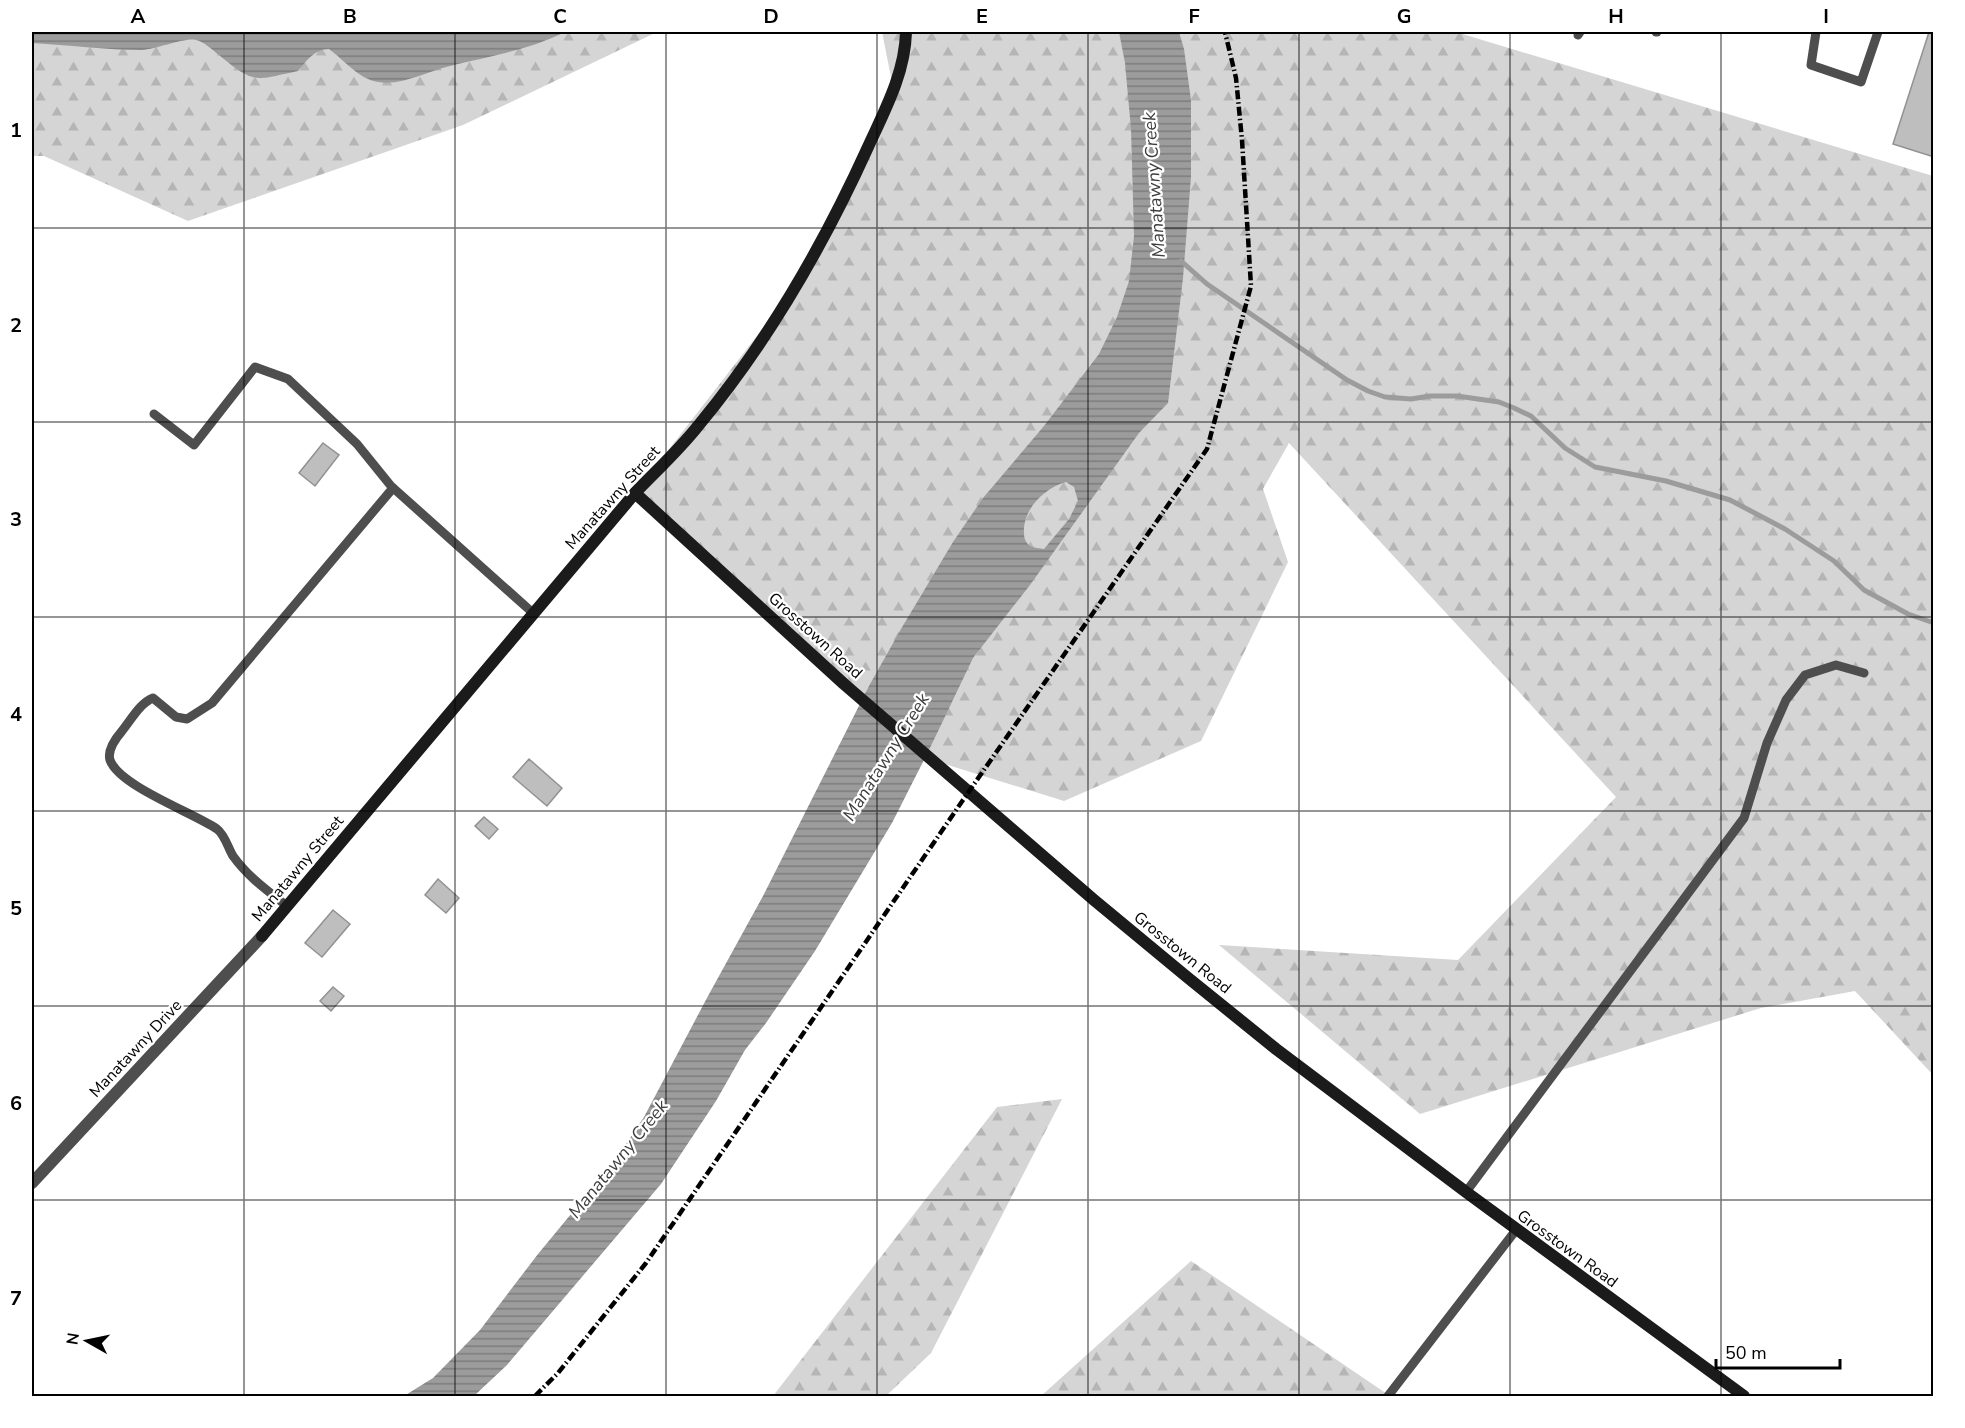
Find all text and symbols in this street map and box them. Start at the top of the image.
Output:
text: A [131,3,146,30]
text: B [343,3,357,30]
text: C [553,3,567,30]
text: D [763,3,779,30]
text: E [976,3,988,30]
text: F [1188,3,1200,30]
text: G [1397,3,1411,30]
text: H [1608,3,1624,30]
text: I [1823,3,1829,30]
water label: Manatawny Creek [1137,110,1171,259]
text: 1 [10,117,22,144]
text: 2 [10,312,22,339]
street label: Manatawny Street [560,441,665,554]
text: 3 [10,506,22,533]
street label: Grosstown Road [764,588,867,684]
water label: Manatawny Creek [837,688,935,825]
text: 4 [10,701,22,728]
street label: Manatawny Street [247,811,349,926]
text: 5 [10,895,22,922]
street label: Grosstown Road [1129,907,1236,999]
street label: Manatawny Drive [85,995,187,1102]
text: 6 [10,1090,22,1117]
water label: Manatawny Creek [563,1094,674,1223]
street label: Grosstown Road [1513,1205,1622,1293]
text: 7 [10,1285,22,1312]
north arrow [57,1311,117,1371]
text: N [61,1331,85,1346]
scale bar [1716,1332,1840,1370]
text: 50 m [1725,1341,1767,1365]

